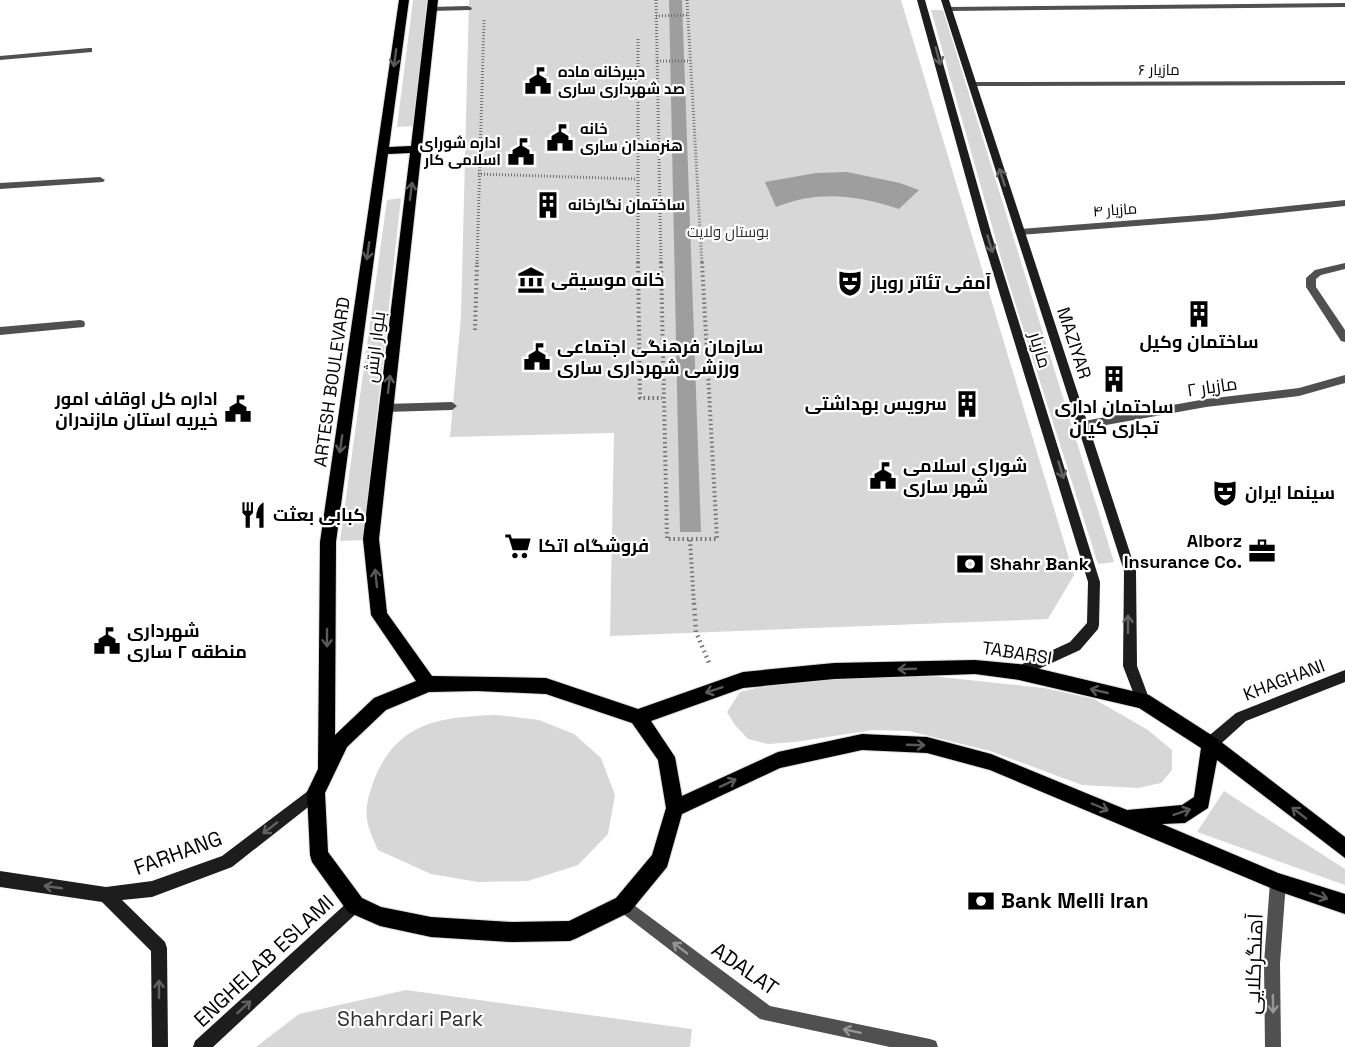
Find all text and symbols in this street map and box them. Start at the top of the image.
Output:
one-way arrow [932,46,944,65]
one-way arrow [390,48,401,67]
street label: مازیار ۶ [1138,60,1180,79]
place label: دبیرخانه ماده صد شهرداری ساری [558,62,685,98]
public building icon: دبیرخانه ماده صد شهرداری ساری [523,66,553,96]
place label: خانه هنرمندان ساری [580,119,683,155]
public building icon: خانه هنرمندان ساری [545,123,575,153]
place label: اداره شورای اسلامی کار [419,133,501,169]
public building icon: اداره شورای اسلامی کار [506,137,536,167]
one-way arrow [996,168,1007,187]
one-way arrow [406,181,417,201]
building icon: ساختمان نگارخانه [533,190,563,220]
place label: ساختمان نگارخانه [568,195,685,214]
street label: مازیار ۴ [1092,198,1138,221]
park label: بوستان ولایت [687,222,769,242]
one-way arrow [985,234,996,253]
one-way arrow [363,241,374,260]
museum icon: خانه موسیقی [516,265,546,295]
place label: خانه موسیقی [551,268,665,291]
theatre icon: آمفی تئاتر روباز [835,268,865,298]
place label: آمفی تئاتر روباز [869,271,992,294]
street label: ARTESH BOULEVARD [308,295,355,468]
building icon: ساختمان وکیل [1184,299,1214,329]
street label: MAZIYAR [1052,304,1097,382]
street label: بلوار ارتش [359,310,390,384]
street label: مازیار [1024,328,1057,371]
place label: ساختمان وکیل [1139,330,1259,353]
place label: سازمان فرهنگی اجتماعی ورزشی شهرداری ساری [557,335,763,379]
public building icon: سازمان فرهنگی اجتماعی ورزشی شهرداری ساری [522,342,552,372]
building icon: ساحتمان اداری تجاری کیان [1099,364,1129,394]
street label: مازیار ۲ [1185,372,1239,401]
one-way arrow [384,375,395,395]
place label: اداره کل اوقاف امور خیریه استان مازندران [54,387,218,431]
building icon: سرویس بهداشتی [952,389,982,419]
place label: سرویس بهداشتی [805,392,947,415]
public building icon: اداره کل اوقاف امور خیریه استان مازندران [223,394,253,424]
place label: ساحتمان اداری تجاری کیان [1054,395,1174,439]
one-way arrow [336,434,347,454]
place label: شورای اسلامی شهر ساری [903,454,1027,498]
one-way arrow [1056,460,1067,479]
public building icon: شورای اسلامی شهر ساری [868,461,898,491]
theatre icon: سینما ایران [1210,478,1240,508]
place label: سینما ایران [1245,481,1335,504]
restaurant icon: کبابی بعثت [238,500,268,530]
place label: کبابی بعثت [273,503,365,526]
place label: Alborz Insurance Co. [1124,529,1242,573]
supermarket icon: فروشگاه اتکا [503,531,533,561]
place label: فروشگاه اتکا [538,534,649,557]
office icon: Alborz Insurance Co. [1247,536,1277,566]
bank icon: Shahr Bank [955,549,985,579]
place label: Shahr Bank [990,552,1089,575]
one-way arrow [370,569,381,588]
one-way arrow [1122,615,1134,635]
place label: شهرداری منطقه ۲ ساری [127,619,247,663]
public building icon: شهرداری منطقه ۲ ساری [92,626,122,656]
one-way arrow [321,628,333,648]
street label: TABARSI [980,636,1054,669]
street label: KHAGHANI [1240,654,1328,706]
one-way arrow [897,663,917,675]
one-way arrow [1090,685,1110,696]
one-way arrow [705,686,724,697]
one-way arrow [905,739,925,750]
one-way arrow [718,777,736,789]
one-way arrow [1090,802,1108,813]
one-way arrow [1172,806,1191,817]
one-way arrow [1291,806,1307,819]
one-way arrow [262,822,278,835]
street label: FARHANG [130,824,226,881]
one-way arrow [43,882,63,893]
bank icon: Bank Melli Iran [966,886,996,916]
place label: Bank Melli Iran [1001,887,1149,914]
street label: ENGHELAB ESLAMI [188,889,339,1033]
one-way arrow [1309,891,1328,902]
street label: آهنگرکلایی [1238,913,1269,1015]
street label: ADALAT [707,936,784,1001]
one-way arrow [673,942,689,955]
one-way arrow [153,979,165,999]
one-way arrow [1267,993,1279,1013]
one-way arrow [237,1000,252,1014]
park label: Shahrdari Park [337,1005,483,1032]
one-way arrow [843,1025,862,1036]

